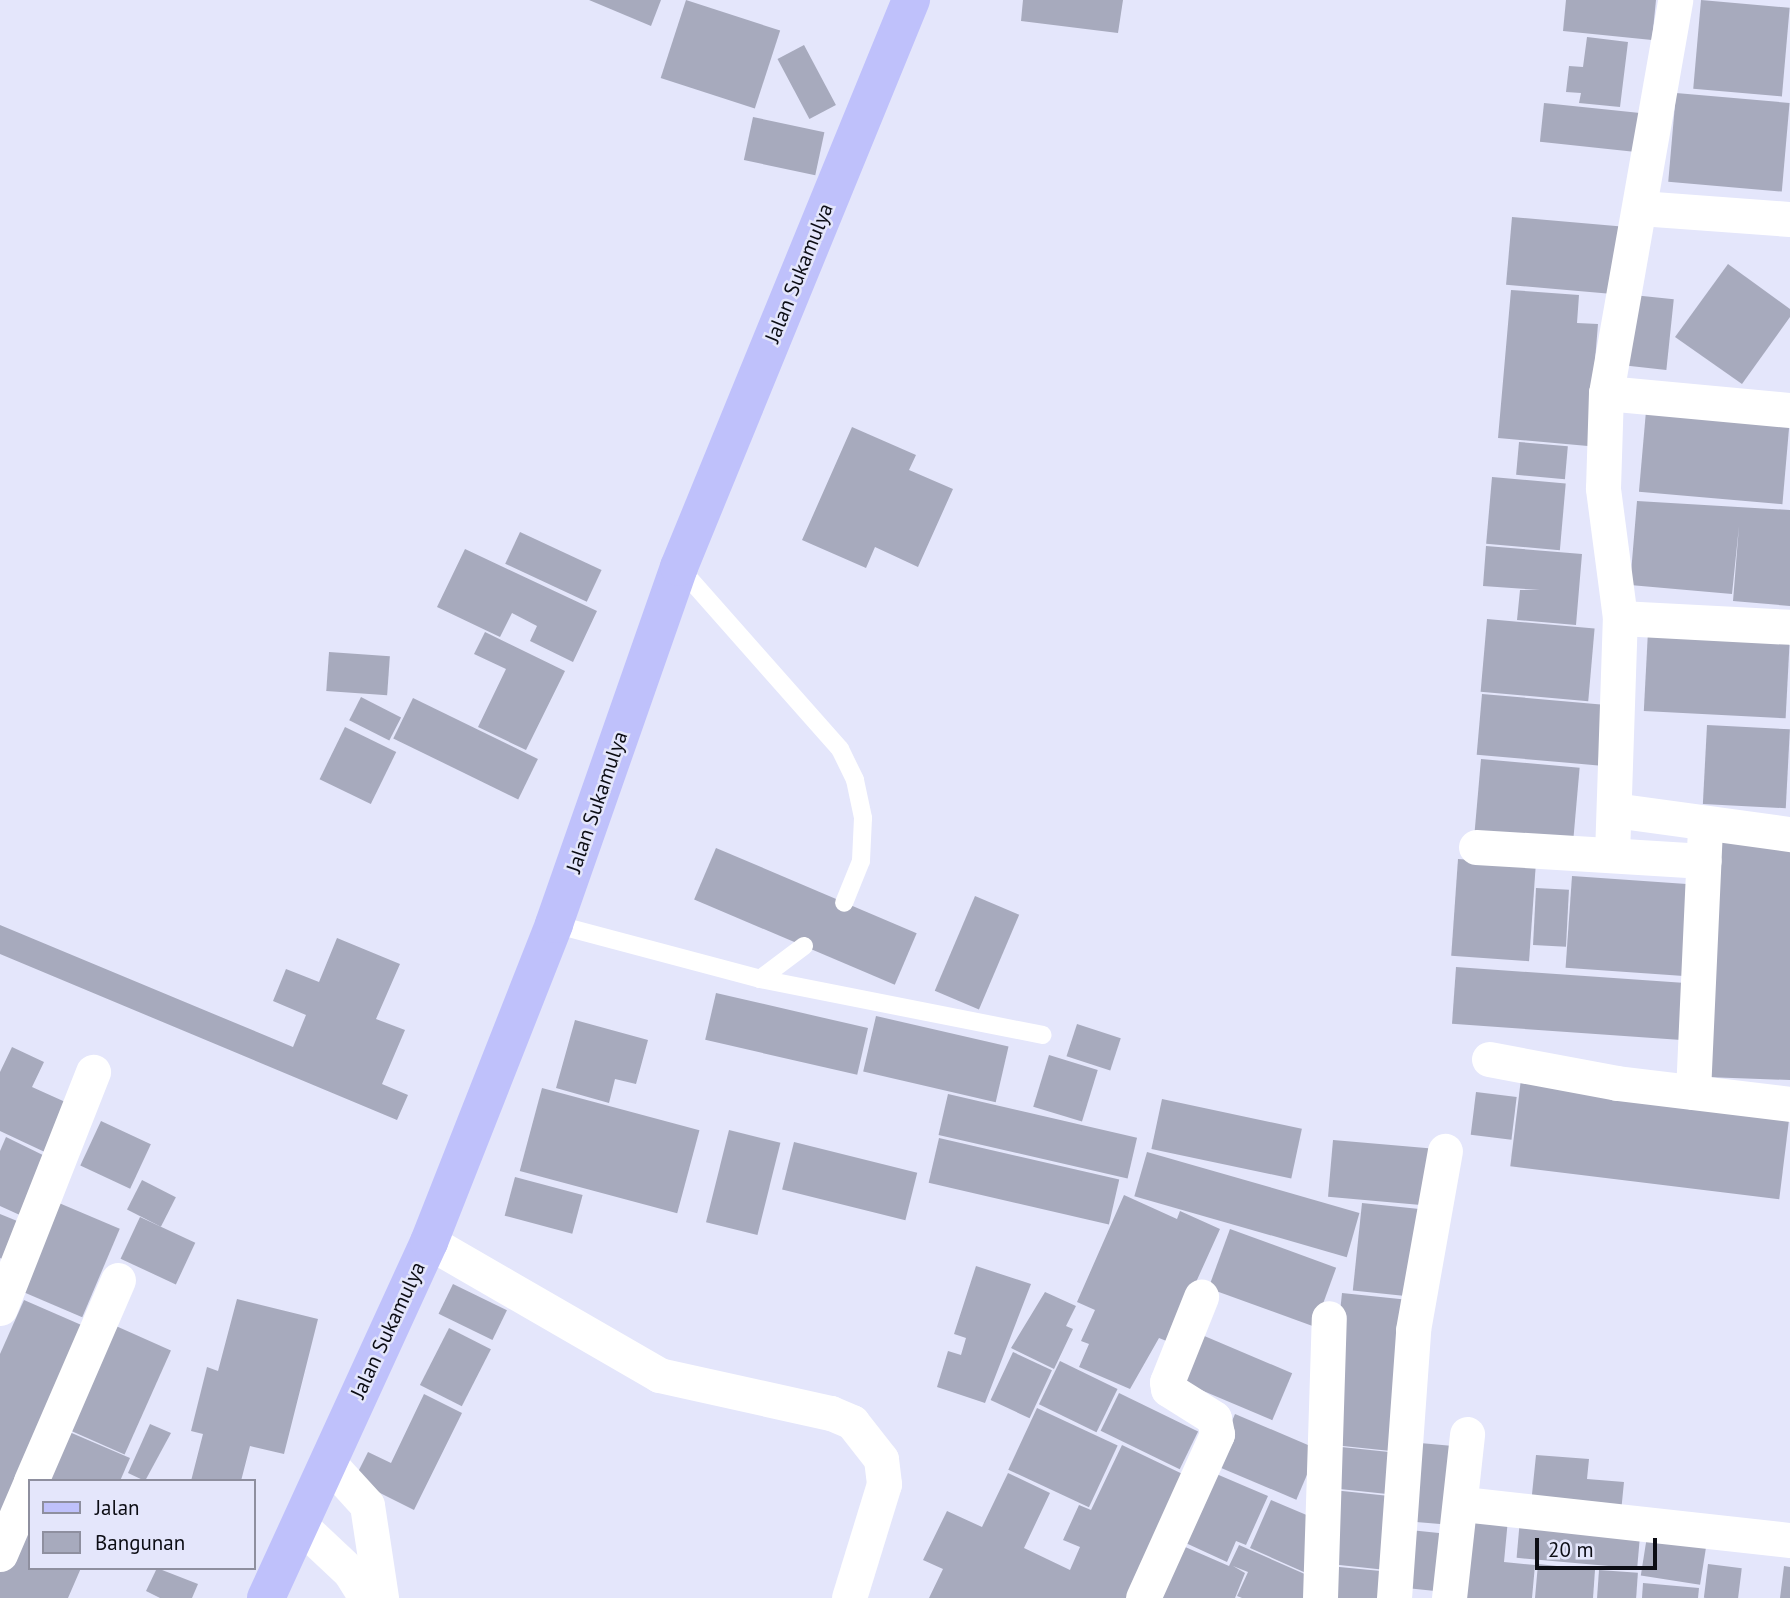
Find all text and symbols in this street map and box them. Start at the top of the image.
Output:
street label: Jalan Sukamulya [760,200,838,346]
street label: Jalan Sukamulya [561,728,633,876]
street label: Jalan Sukamulya [345,1258,431,1402]
legend [28,1479,256,1570]
text: Jalan [95,1494,140,1521]
scale bar [1538,1524,1660,1568]
text: Bangunan [95,1529,185,1556]
text: 20 m [1548,1536,1594,1563]

